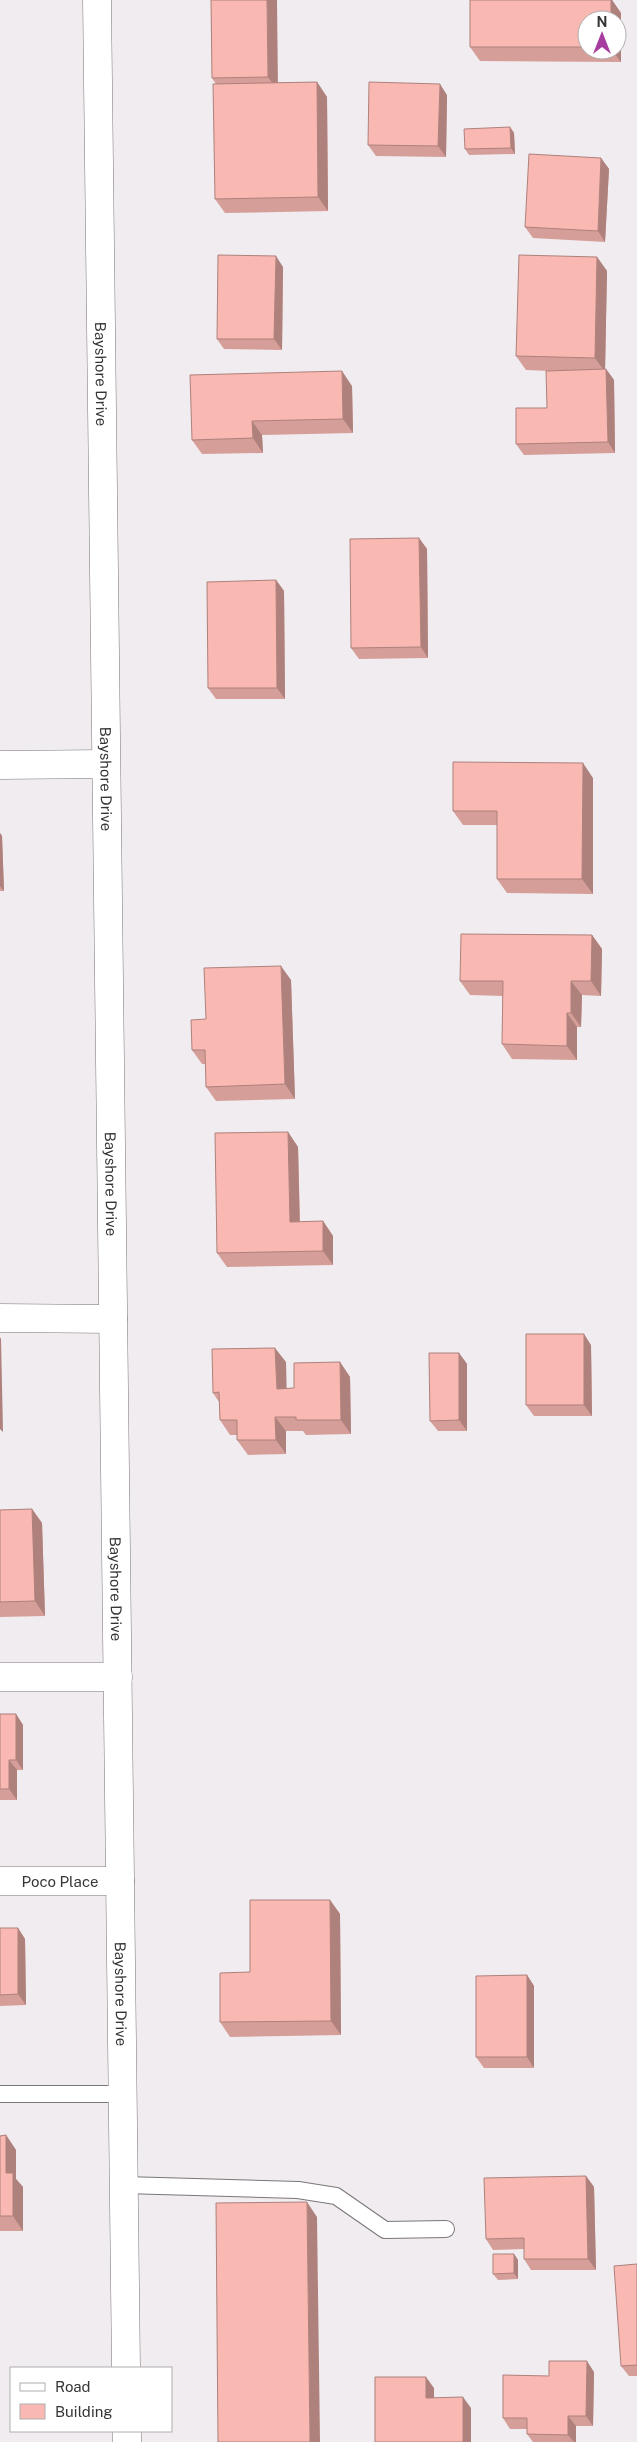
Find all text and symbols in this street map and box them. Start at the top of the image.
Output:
north arrow [577,10,627,60]
text: N [597,14,607,30]
street label: Bayshore Drive [92,322,111,426]
street label: Bayshore Drive [97,727,116,831]
street label: Bayshore Drive [102,1132,121,1236]
street label: Bayshore Drive [107,1537,126,1641]
street label: Poco Place [21,1873,99,1890]
street label: Bayshore Drive [112,1942,131,2046]
legend [10,2367,172,2432]
text: Road [55,2378,91,2395]
text: Building [55,2403,113,2420]

